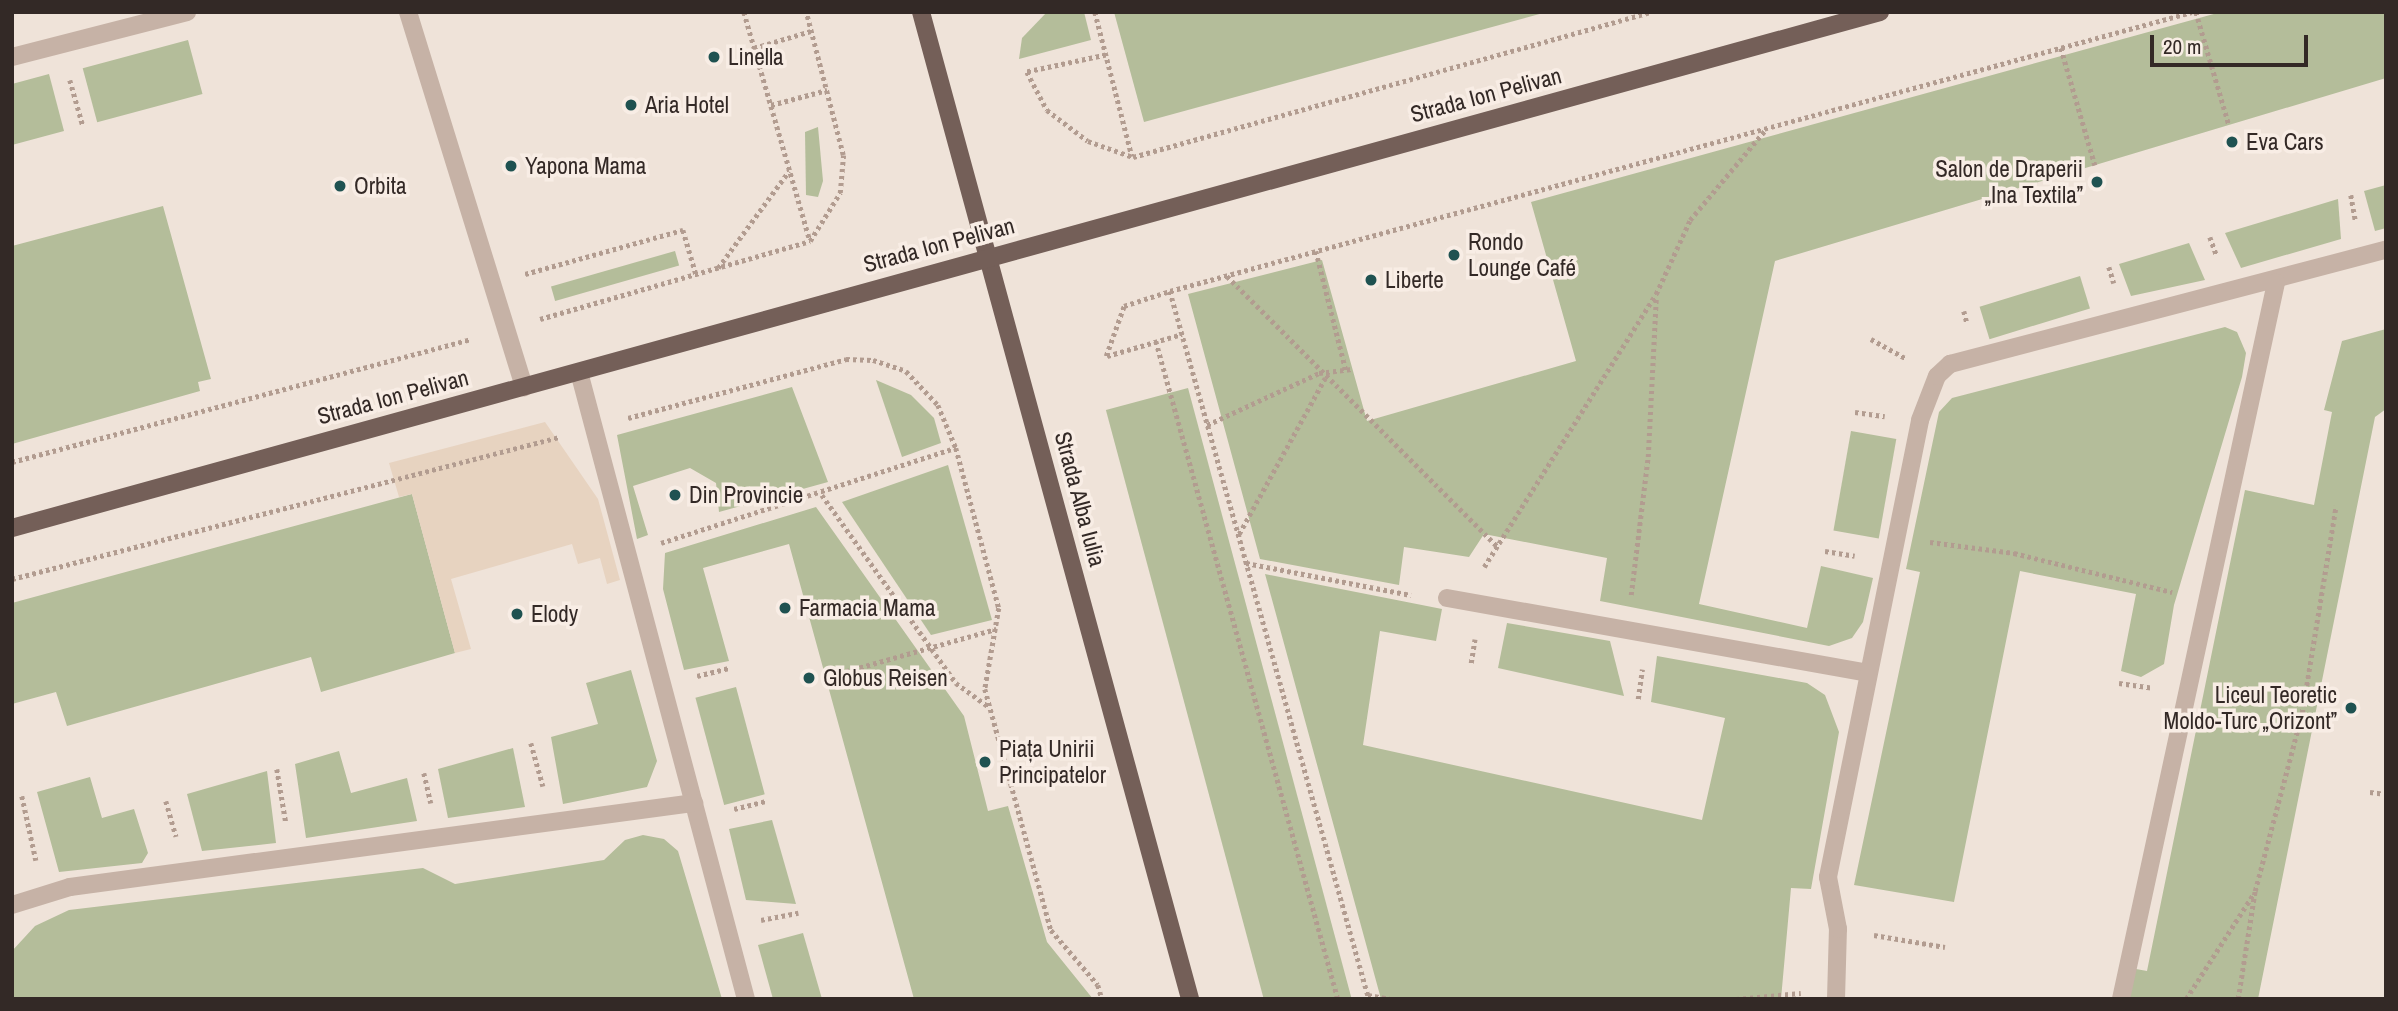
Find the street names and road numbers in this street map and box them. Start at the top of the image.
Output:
street label: Strada Ion Pelivan [1407,62,1565,128]
street label: Strada Ion Pelivan [860,212,1018,278]
street label: Strada Ion Pelivan [314,364,472,430]
street label: Strada Alba Iulia [1049,428,1111,570]

